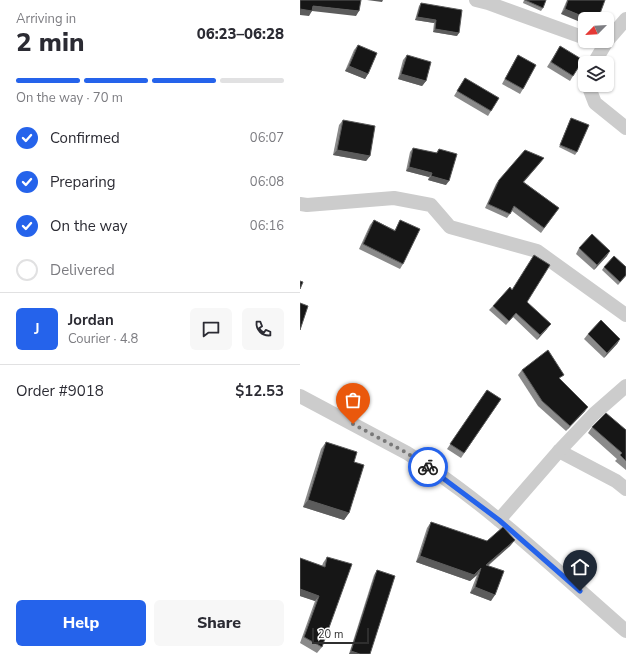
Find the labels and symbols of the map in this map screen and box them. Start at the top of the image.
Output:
north arrow [578,12,614,48]
pin [336,383,370,424]
courier [408,447,448,487]
pin [563,550,597,591]
scale bar [312,626,369,645]

